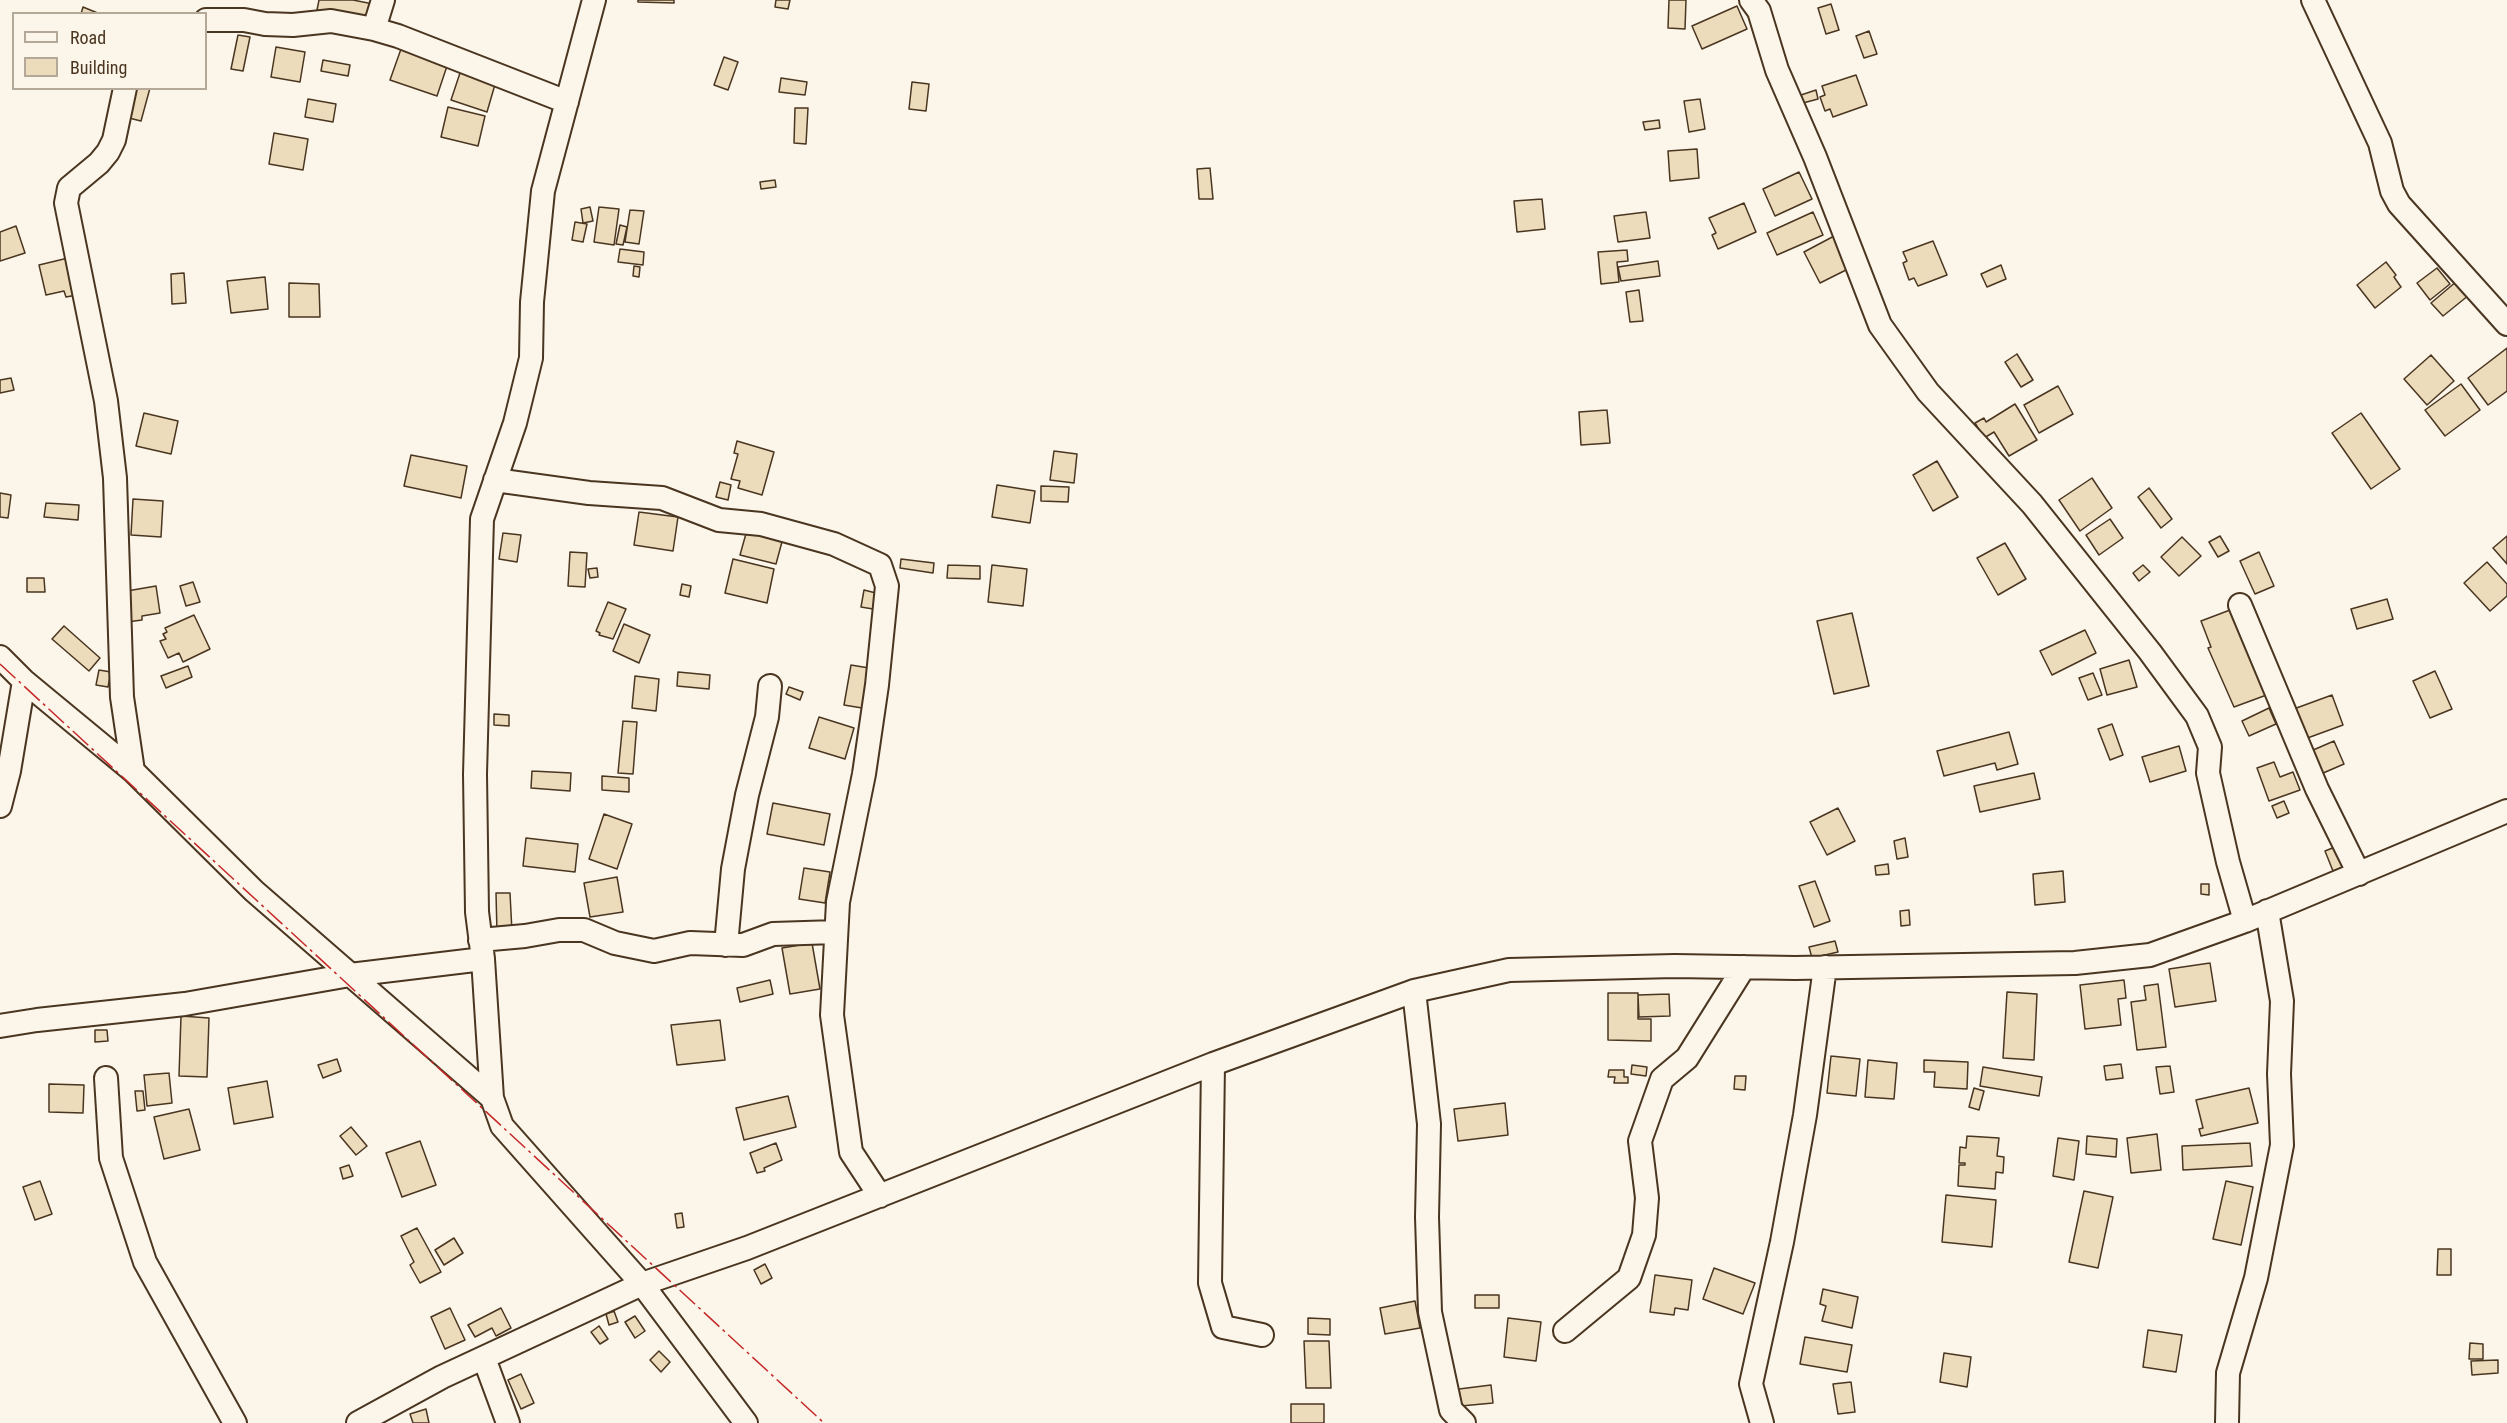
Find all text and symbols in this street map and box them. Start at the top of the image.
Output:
legend [12,12,207,90]
text: Road [70,27,106,48]
text: Building [70,57,127,78]

